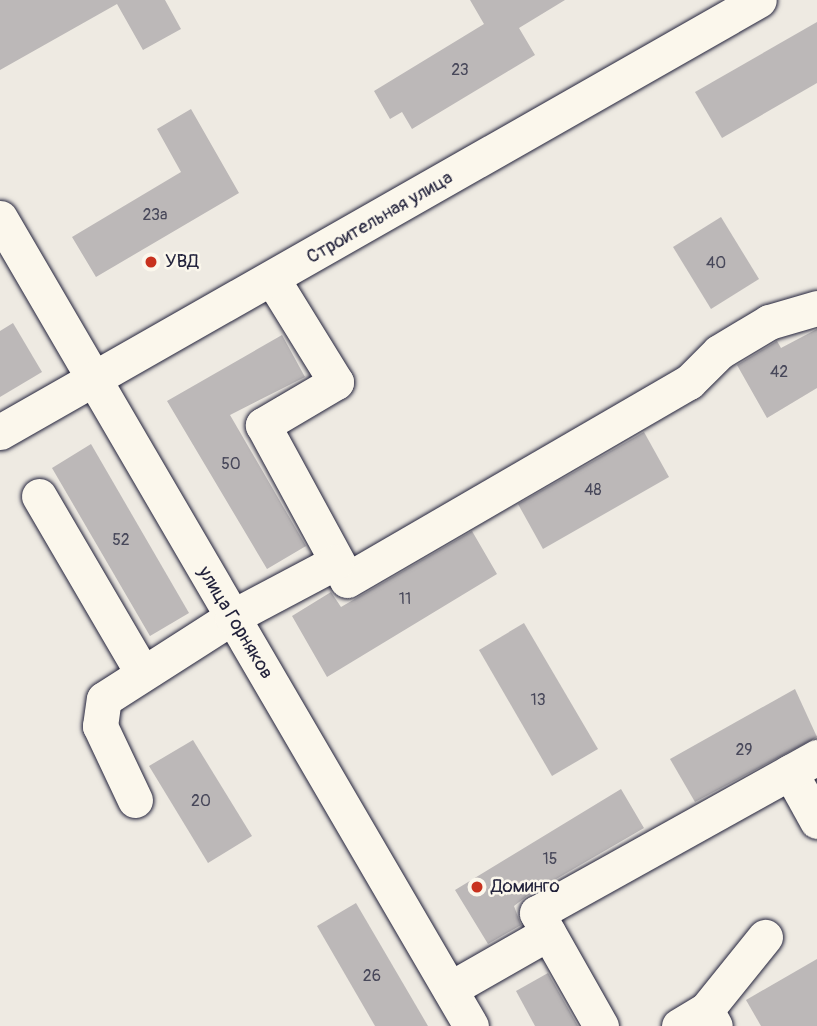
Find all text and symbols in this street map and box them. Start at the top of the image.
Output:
house number: 23 [451,60,469,80]
street label: Строительная улица [303,167,457,269]
house number: 23а [143,205,167,225]
place label: УВД [165,251,199,273]
house number: 40 [706,253,726,273]
marker: УВД [143,254,159,270]
house number: 42 [770,362,788,382]
house number: 50 [221,454,241,474]
house number: 48 [584,480,602,500]
house number: 52 [112,530,130,550]
street label: улица Горняков [192,562,278,684]
house number: 11 [399,589,411,609]
house number: 13 [530,690,546,710]
house number: 29 [735,740,753,760]
house number: 20 [191,791,211,811]
house number: 15 [543,849,557,869]
place label: Доминго [491,876,560,898]
marker: Доминго [469,879,485,895]
house number: 26 [363,966,381,986]

